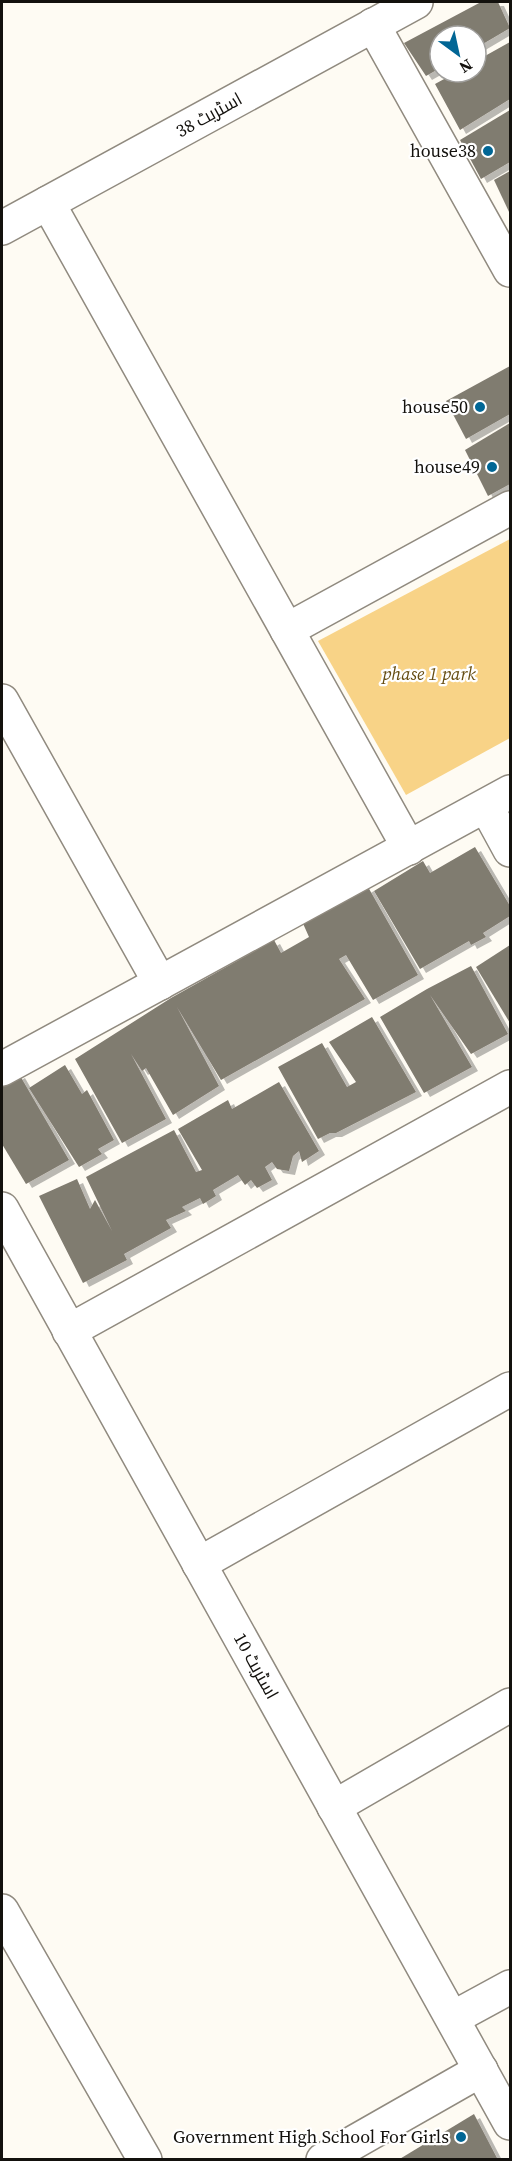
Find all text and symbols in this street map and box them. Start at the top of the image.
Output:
north arrow [428,24,488,84]
text: N [455,54,477,79]
street label: اسٹریٹ 38 [171,86,246,143]
place label: house38 [410,138,476,163]
marker: house38 [481,144,495,158]
place label: house50 [402,394,468,419]
marker: house50 [473,400,487,414]
place label: house49 [414,454,480,479]
marker: house49 [485,460,499,474]
park label: phase 1 park [380,661,476,686]
street label: اسٹریٹ 10 [228,1628,285,1703]
place label: Government High School For Girls [173,2124,449,2149]
marker: Government High School For Girls [454,2130,468,2144]

